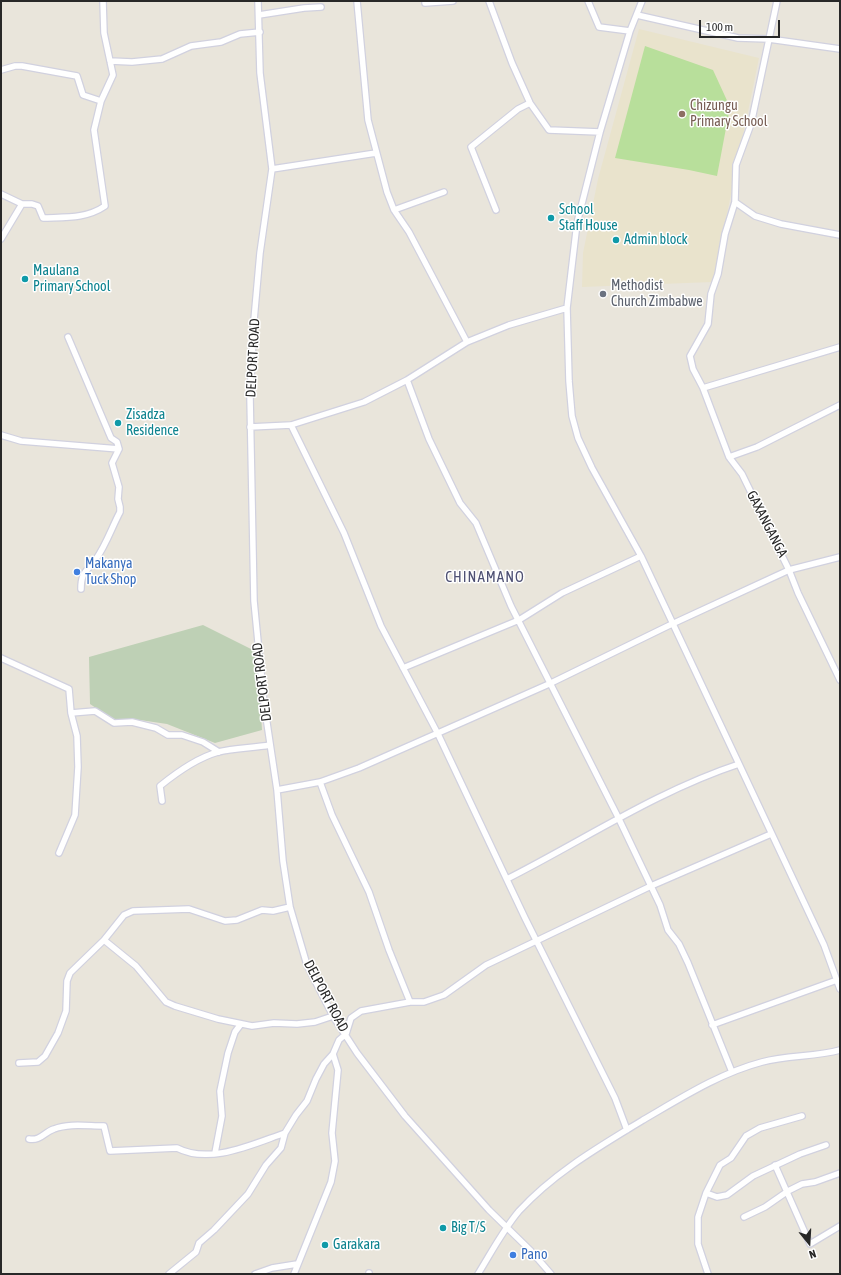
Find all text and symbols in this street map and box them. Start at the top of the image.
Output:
scale bar [701,12,782,38]
text: 100 m [706,20,733,34]
place label: Chizungu Primary School [690,98,767,130]
marker: Chizungu Primary School [677,109,687,119]
place label: School Staff House [559,202,618,234]
marker: School Staff House [546,213,556,223]
place label: Admin block [624,232,688,248]
marker: Admin block [611,235,621,245]
place label: Maulana Primary School [33,263,110,296]
marker: Maulana Primary School [20,274,30,284]
place label: Methodist Church Zimbabwe [611,278,703,310]
marker: Methodist Church Zimbabwe [598,289,608,299]
street label: DELPORT ROAD [243,318,263,398]
place label: Zisadza Residence [126,407,179,440]
marker: Zisadza Residence [113,418,123,428]
street label: GAXANGANGA [743,488,791,560]
place label: Makanya Tuck Shop [85,556,136,588]
marker: Makanya Tuck Shop [72,567,82,577]
district label: CHINAMANO [445,568,525,586]
street label: DELPORT ROAD [249,642,275,722]
street label: DELPORT ROAD [300,957,352,1035]
place label: Big T/S [451,1220,486,1236]
marker: Big T/S [438,1223,448,1233]
north arrow [789,1223,829,1263]
place label: Garakara [333,1237,380,1253]
marker: Garakara [320,1240,330,1250]
place label: Pano [521,1247,547,1263]
text: N [808,1248,818,1261]
marker: Pano [508,1250,518,1260]

